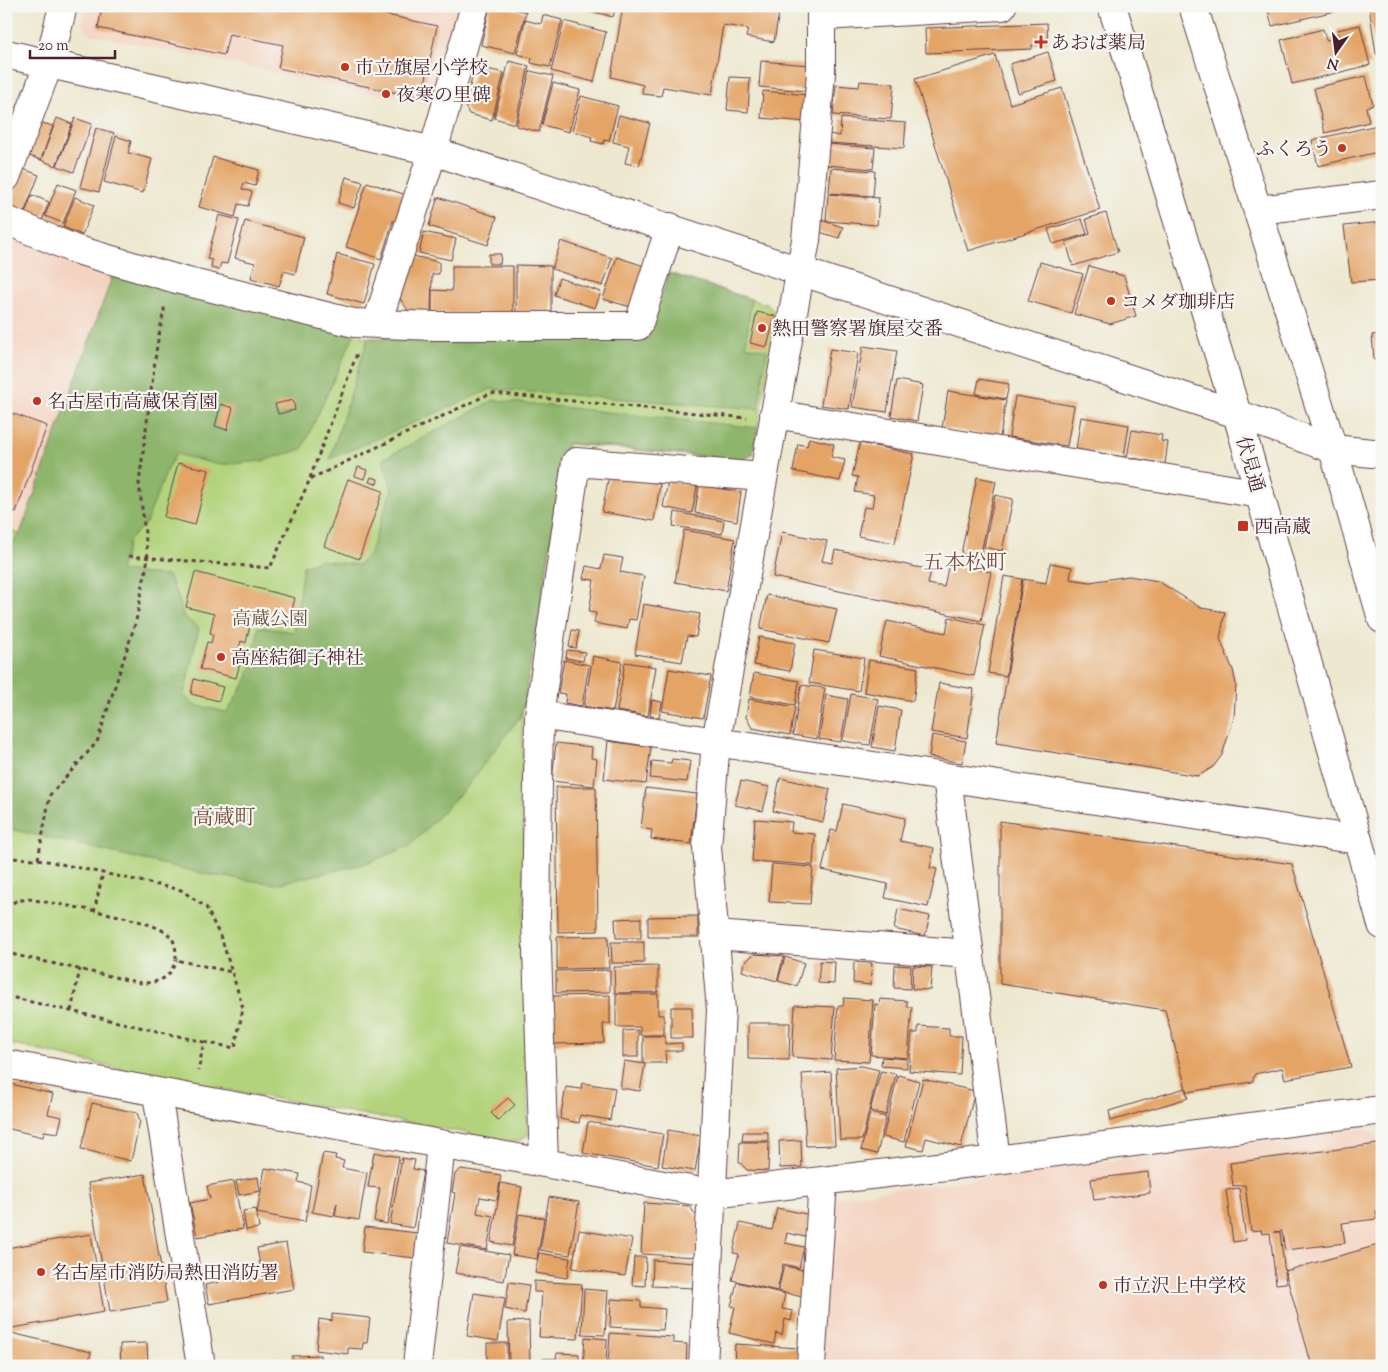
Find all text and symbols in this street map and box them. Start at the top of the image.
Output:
scale bar [30,28,115,60]
north arrow [1310,28,1360,78]
place label: あおば薬局 [1051,31,1146,58]
text: 20 m [38,36,69,57]
marker: あおば薬局 [1035,36,1047,48]
text: N [1325,52,1341,74]
place label: 市立旗屋小学校 [355,56,488,83]
marker: 市立旗屋小学校 [339,61,351,73]
place label: 夜寒の里碑 [396,83,491,110]
marker: 夜寒の里碑 [380,88,392,100]
place label: ふくろう [1256,137,1332,164]
marker: ふくろう [1336,142,1348,154]
place label: コメダ珈琲店 [1121,290,1235,317]
marker: コメダ珈琲店 [1105,295,1117,307]
place label: 熱田警察署旗屋交番 [772,317,943,344]
marker: 熱田警察署旗屋交番 [756,322,768,334]
place label: 名古屋市高蔵保育園 [47,390,218,417]
marker: 名古屋市高蔵保育園 [31,395,43,407]
street label: 伏見通 [1228,434,1269,496]
place label: 西高蔵 [1254,515,1311,542]
marker: 西高蔵 [1236,519,1250,533]
district label: 五本松町 [923,549,1007,579]
park label: 高蔵公園 [232,607,308,634]
place label: 高座結御子神社 [231,646,364,673]
marker: 高座結御子神社 [215,651,227,663]
district label: 高蔵町 [193,804,256,834]
place label: 名古屋市消防局熱田消防署 [51,1261,279,1288]
marker: 名古屋市消防局熱田消防署 [35,1266,47,1278]
place label: 市立沢上中学校 [1113,1274,1246,1301]
marker: 市立沢上中学校 [1097,1279,1109,1291]

